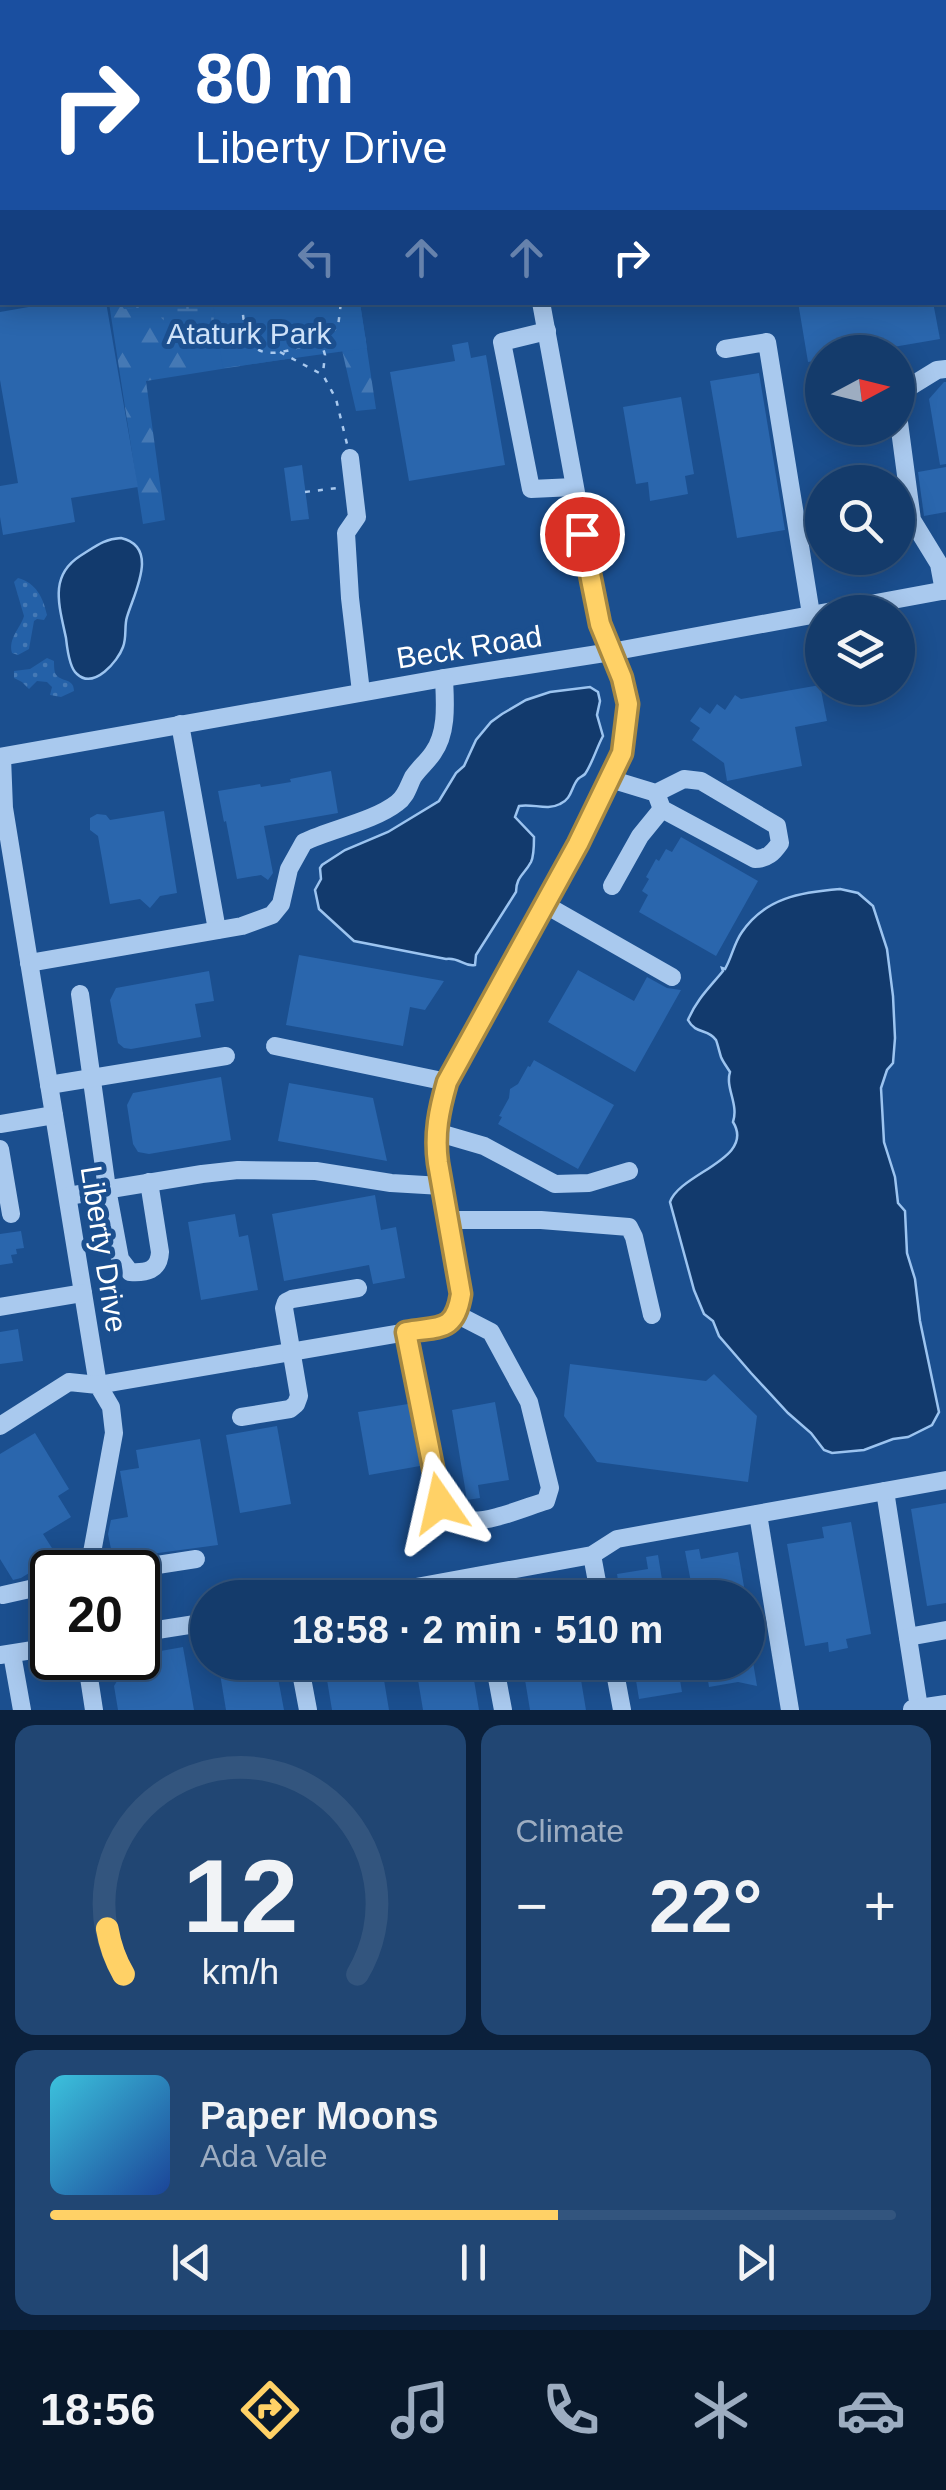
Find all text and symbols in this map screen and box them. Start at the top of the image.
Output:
icon: right [30,40,160,170]
text: 80 m [195,40,355,118]
text: Liberty Drive [195,122,448,173]
icon: left [289,230,344,285]
icon: ahead [394,230,449,285]
icon: ahead [499,230,554,285]
icon: right [604,230,659,285]
park label: Ataturk Park [166,317,333,350]
north arrow [805,335,915,445]
map controls [805,335,915,705]
button: search [805,465,915,575]
pin [540,492,625,577]
icon: arrive [555,507,610,562]
button: layers [805,595,915,705]
street label: Beck Road [394,619,544,675]
street label: Liberty Drive [75,1163,133,1335]
position arrow [388,1451,492,1555]
speed limit sign: 20 [30,1550,160,1680]
text: 18:58 · 2 min · 510 m [292,1609,663,1651]
text: Climate [516,1813,624,1849]
text: 12 [182,1838,298,1954]
text: 22° [649,1864,762,1948]
text: − [516,1875,548,1937]
text: + [864,1875,896,1937]
text: km/h [202,1952,279,1992]
text: Paper Moons [200,2095,439,2137]
text: Ada Vale [200,2138,328,2174]
icon: previous [164,2235,219,2290]
icon: pause [446,2235,501,2290]
icon: next [728,2235,783,2290]
icon: directions [235,2375,305,2445]
icon: music [385,2375,455,2445]
icon: phone [536,2375,606,2445]
icon: climate [686,2375,756,2445]
icon: car [836,2375,906,2445]
text: 18:56 [40,2384,155,2435]

